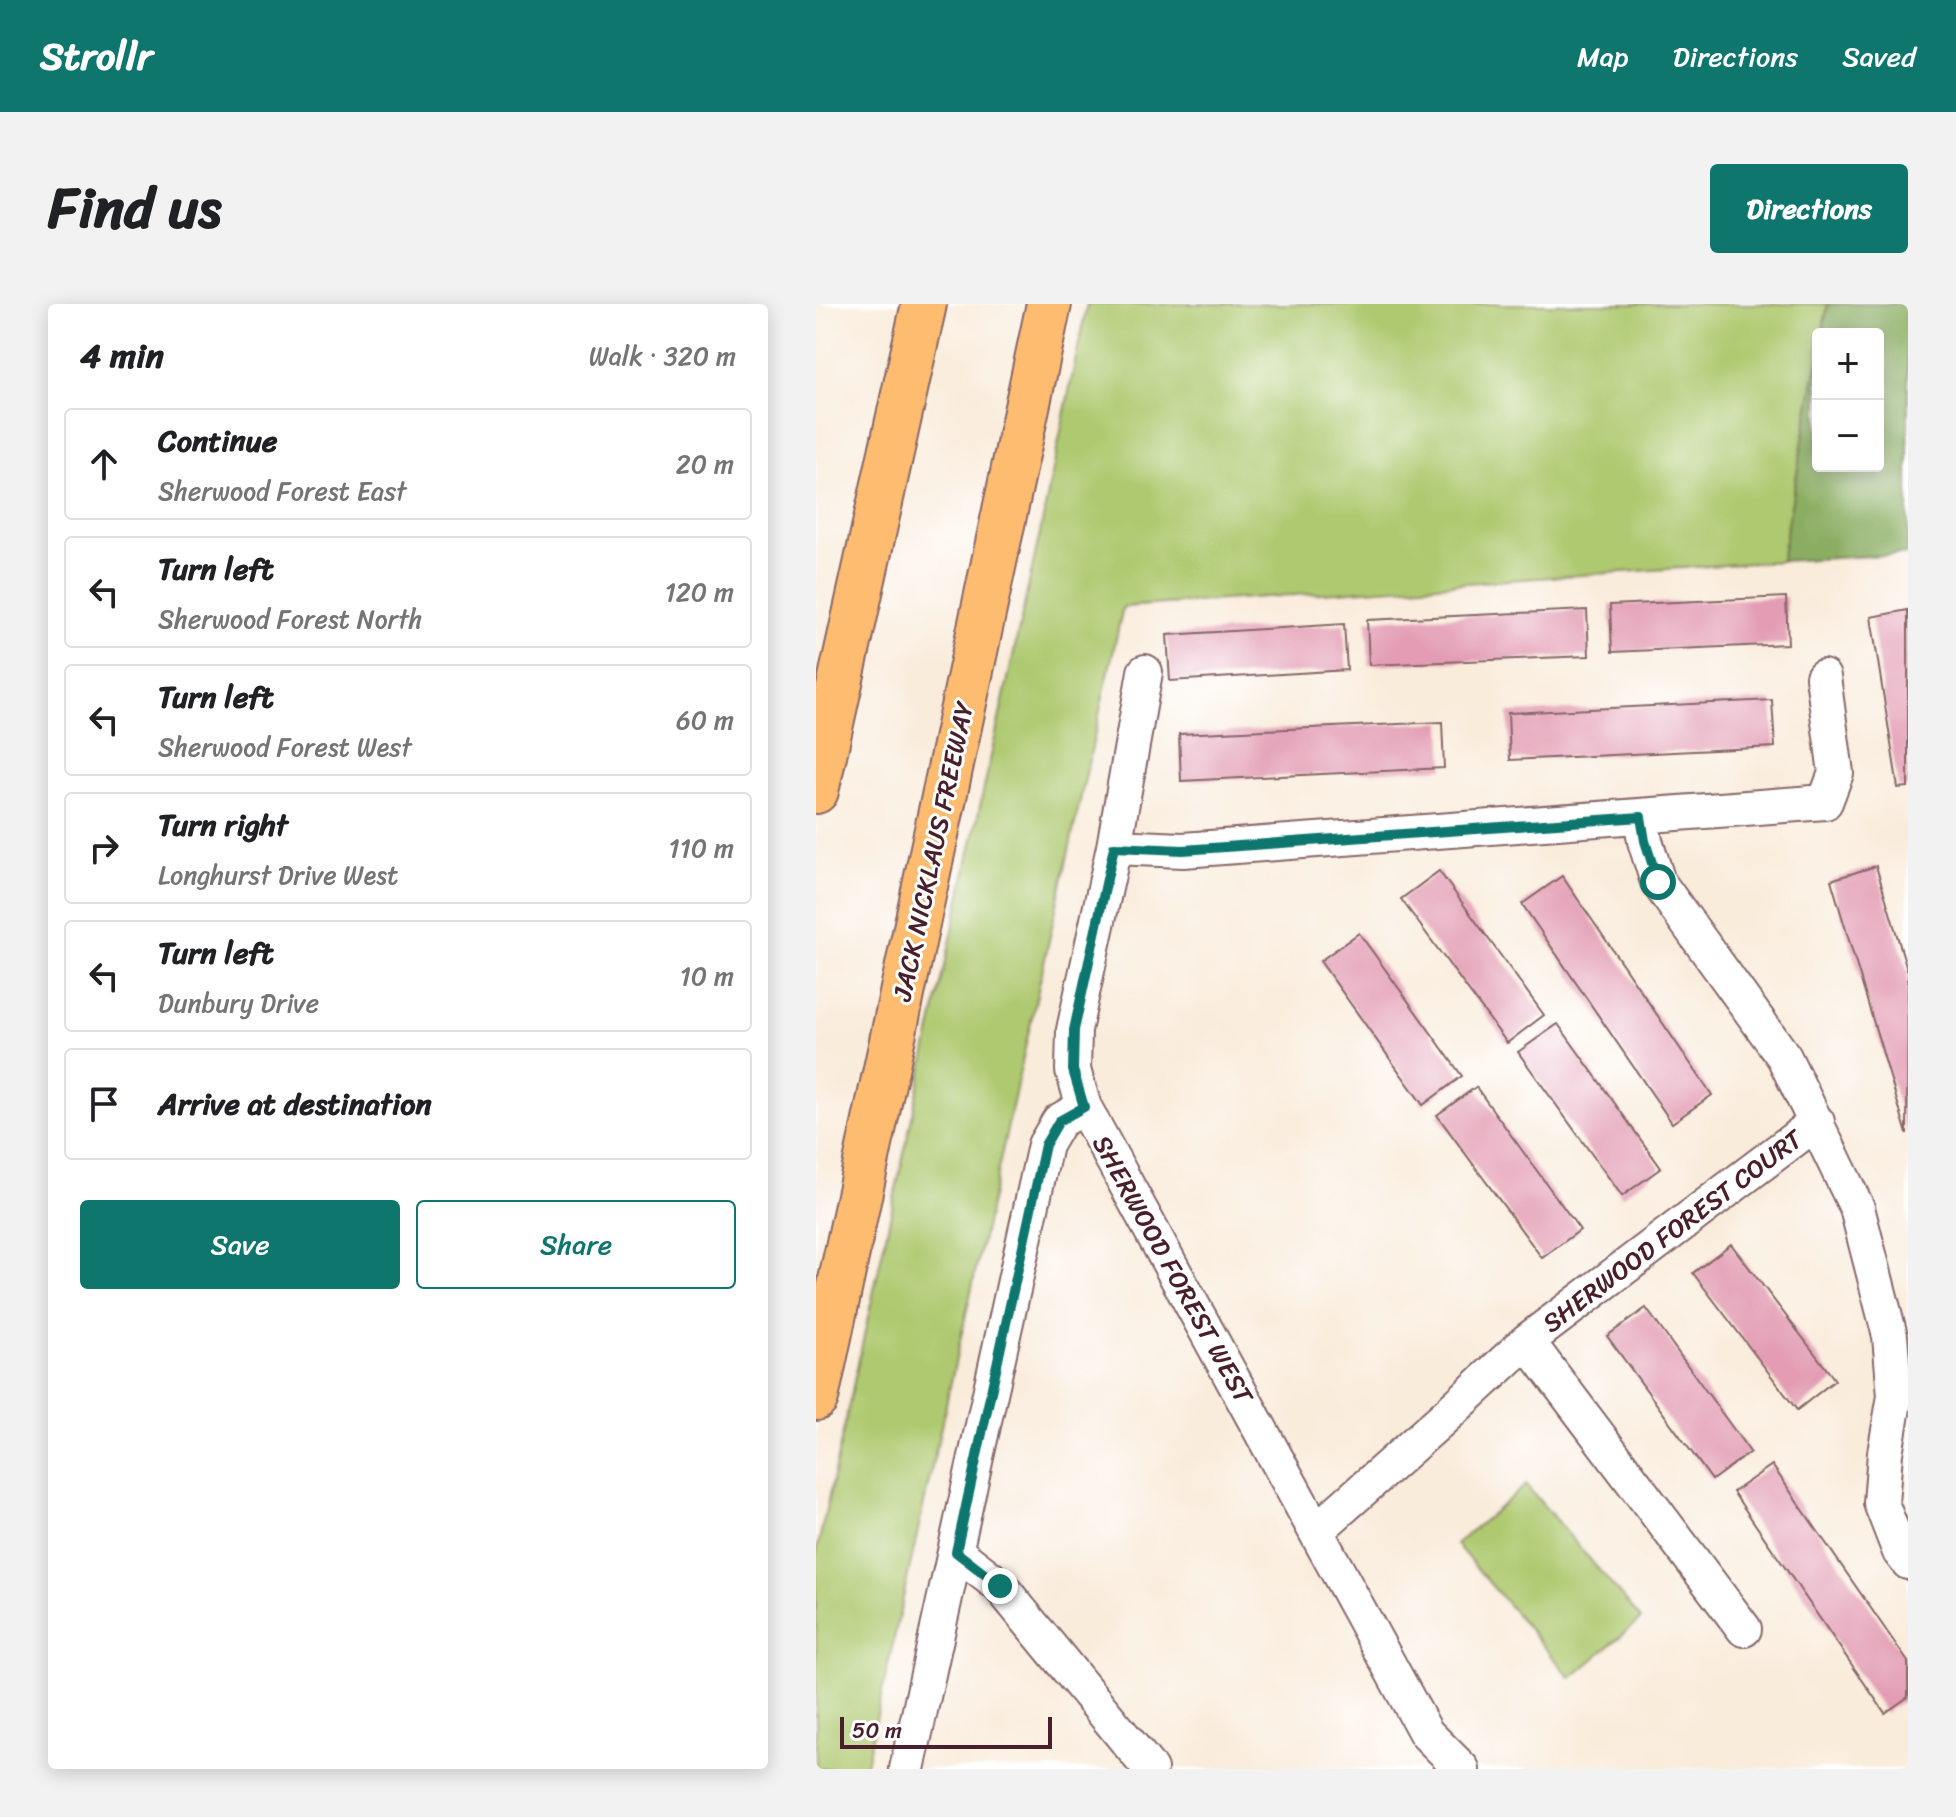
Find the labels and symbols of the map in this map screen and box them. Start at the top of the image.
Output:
street label: JACK NICKLAUS FREEWAY [879,696,987,1006]
route start [1640,864,1676,900]
street label: SHERWOOD FOREST COURT [1532,1116,1814,1345]
street label: SHERWOOD FOREST WEST [1080,1126,1267,1414]
route end [982,1568,1018,1604]
scale bar [840,1713,1052,1749]

